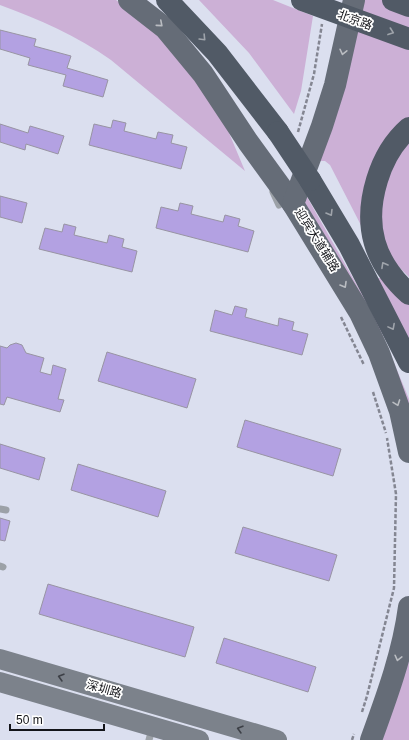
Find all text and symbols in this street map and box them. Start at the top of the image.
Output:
street label: 北京路 [336,7,374,33]
one-way arrow [155,20,162,27]
one-way arrow [387,28,394,36]
one-way arrow [198,33,206,41]
one-way arrow [339,48,348,55]
street label: 迎宾大道辅路 [292,206,342,274]
one-way arrow [325,209,333,216]
one-way arrow [382,261,389,269]
one-way arrow [340,281,347,288]
one-way arrow [387,323,395,331]
one-way arrow [393,400,401,407]
one-way arrow [394,655,403,662]
one-way arrow [58,673,65,682]
street label: 深圳路 [85,677,123,701]
scale bar [10,706,104,732]
text: 50 m [16,713,43,727]
one-way arrow [236,725,243,734]

